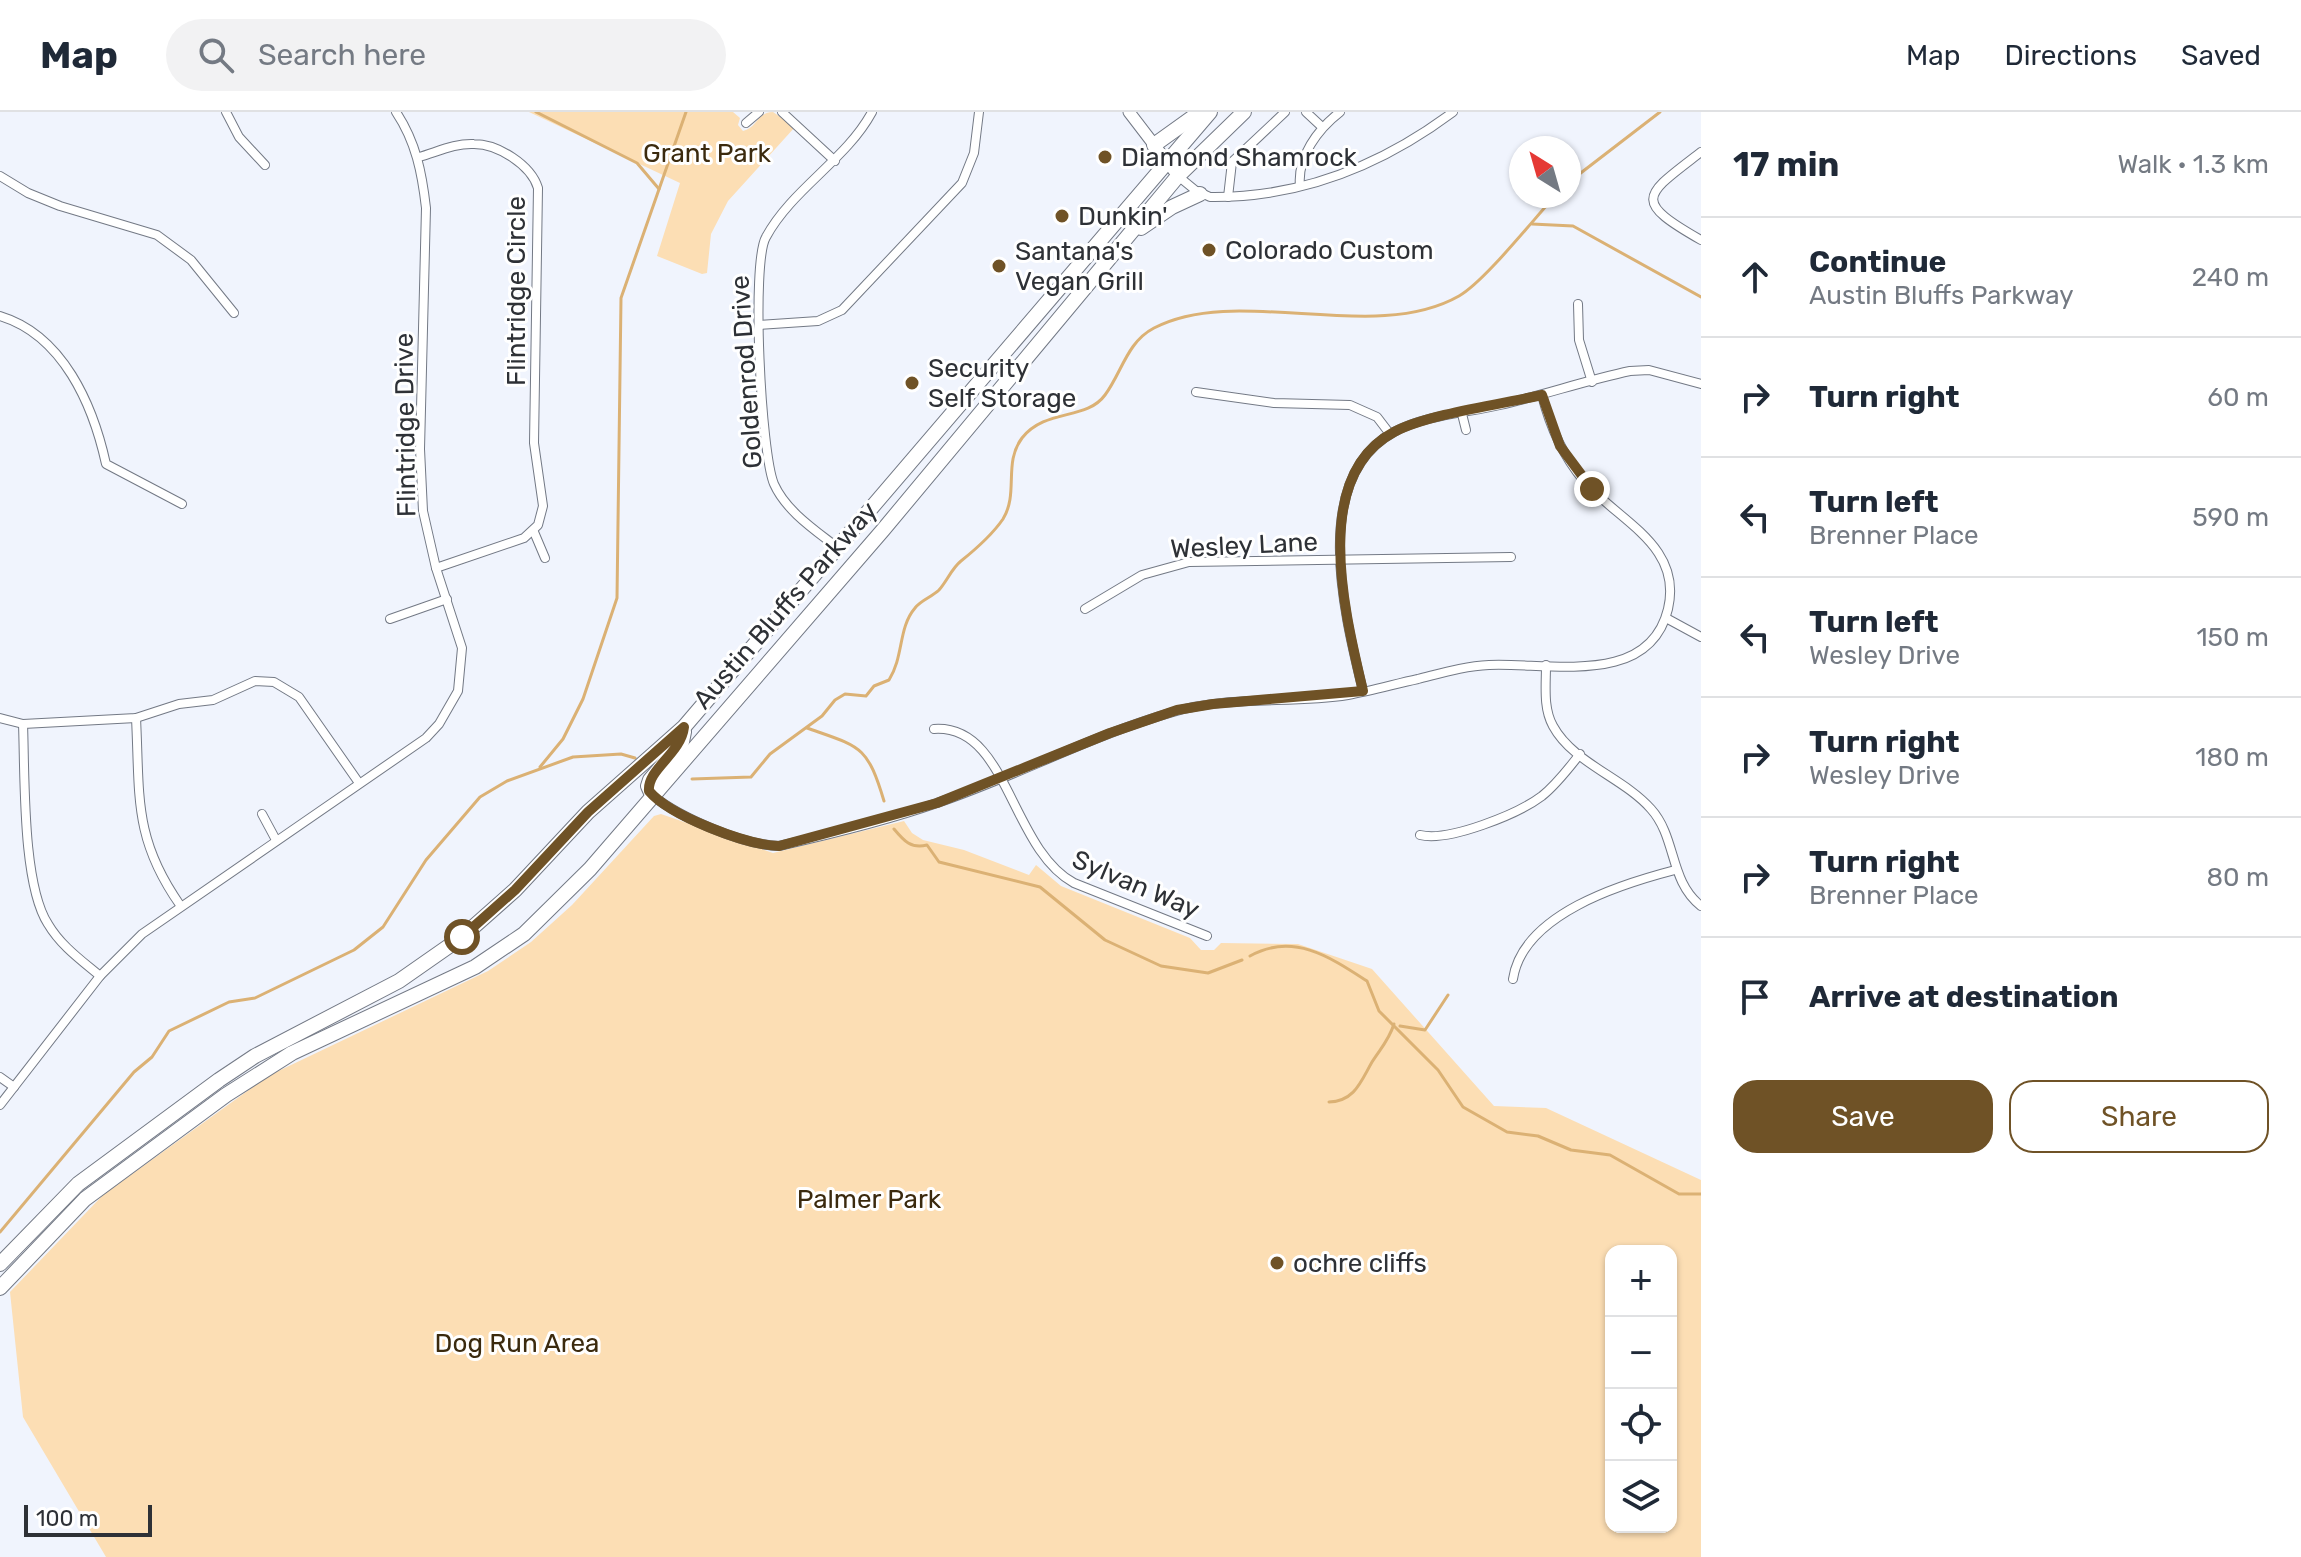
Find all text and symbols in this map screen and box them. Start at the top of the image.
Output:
search box [166,19,726,91]
text: Map [40,32,118,78]
icon: search [194,33,238,77]
text: Search here [258,37,426,73]
text: Map [1906,39,1960,72]
text: Directions [2004,39,2137,72]
text: Saved [2181,39,2261,72]
north arrow [1509,136,1581,208]
park label: Grant Park [643,138,772,169]
place label: Diamond Shamrock [1121,142,1358,173]
text: 17 min [1733,144,1839,185]
marker: Diamond Shamrock [1096,148,1114,166]
text: Walk · 1.3 km [2117,149,2269,180]
street label: Flintridge Circle [501,196,532,386]
place label: Dunkin' [1078,201,1168,232]
marker: Dunkin' [1053,207,1071,225]
place label: Colorado Custom [1225,235,1434,266]
place label: Santana's Vegan Grill [1015,236,1144,297]
marker: Colorado Custom [1200,241,1218,259]
text: Continue [1809,244,1946,280]
icon: ahead [1733,255,1777,299]
marker: Santana's Vegan Grill [990,257,1008,275]
text: 240 m [2192,262,2269,293]
street label: Goldenrod Drive [724,274,769,470]
text: Austin Bluffs Parkway [1809,280,2074,311]
street label: Flintridge Drive [388,333,423,517]
place label: Security Self Storage [928,353,1076,414]
marker: Security Self Storage [903,374,921,392]
icon: right [1733,375,1777,419]
text: Turn right [1809,379,1960,415]
text: 60 m [2207,382,2269,413]
route end [1574,471,1610,507]
text: Turn left [1809,484,1939,520]
street label: Austin Bluffs Parkway [687,495,884,715]
icon: left [1733,495,1777,539]
text: 590 m [2192,502,2269,533]
text: Brenner Place [1809,520,1979,551]
street label: Wesley Lane [1169,526,1319,565]
text: Turn left [1809,604,1939,640]
icon: left [1733,615,1777,659]
text: 150 m [2196,622,2269,653]
text: Wesley Drive [1809,640,1960,671]
text: Turn right [1809,724,1960,760]
icon: right [1733,735,1777,779]
text: 180 m [2195,742,2269,773]
text: Wesley Drive [1809,760,1960,791]
street label: Sylvan Way [1067,844,1204,925]
text: Turn right [1809,844,1960,880]
icon: right [1733,855,1777,899]
text: 80 m [2206,862,2269,893]
text: Brenner Place [1809,880,1979,911]
route start [444,919,480,955]
icon: arrive [1733,975,1777,1019]
text: Arrive at destination [1809,979,2119,1015]
button: Save [1733,1080,1993,1153]
button: Share [2009,1080,2269,1153]
park label: Palmer Park [797,1184,942,1215]
map controls [1605,1245,1677,1533]
button: + [1605,1245,1677,1317]
place label: ochre cliffs [1293,1248,1427,1279]
marker: ochre cliffs [1268,1254,1286,1272]
button: − [1605,1317,1677,1389]
park label: Dog Run Area [435,1328,599,1359]
button: locate [1605,1389,1677,1461]
button: layers [1605,1461,1677,1533]
scale bar [24,1501,152,1537]
text: 100 m [36,1505,98,1532]

